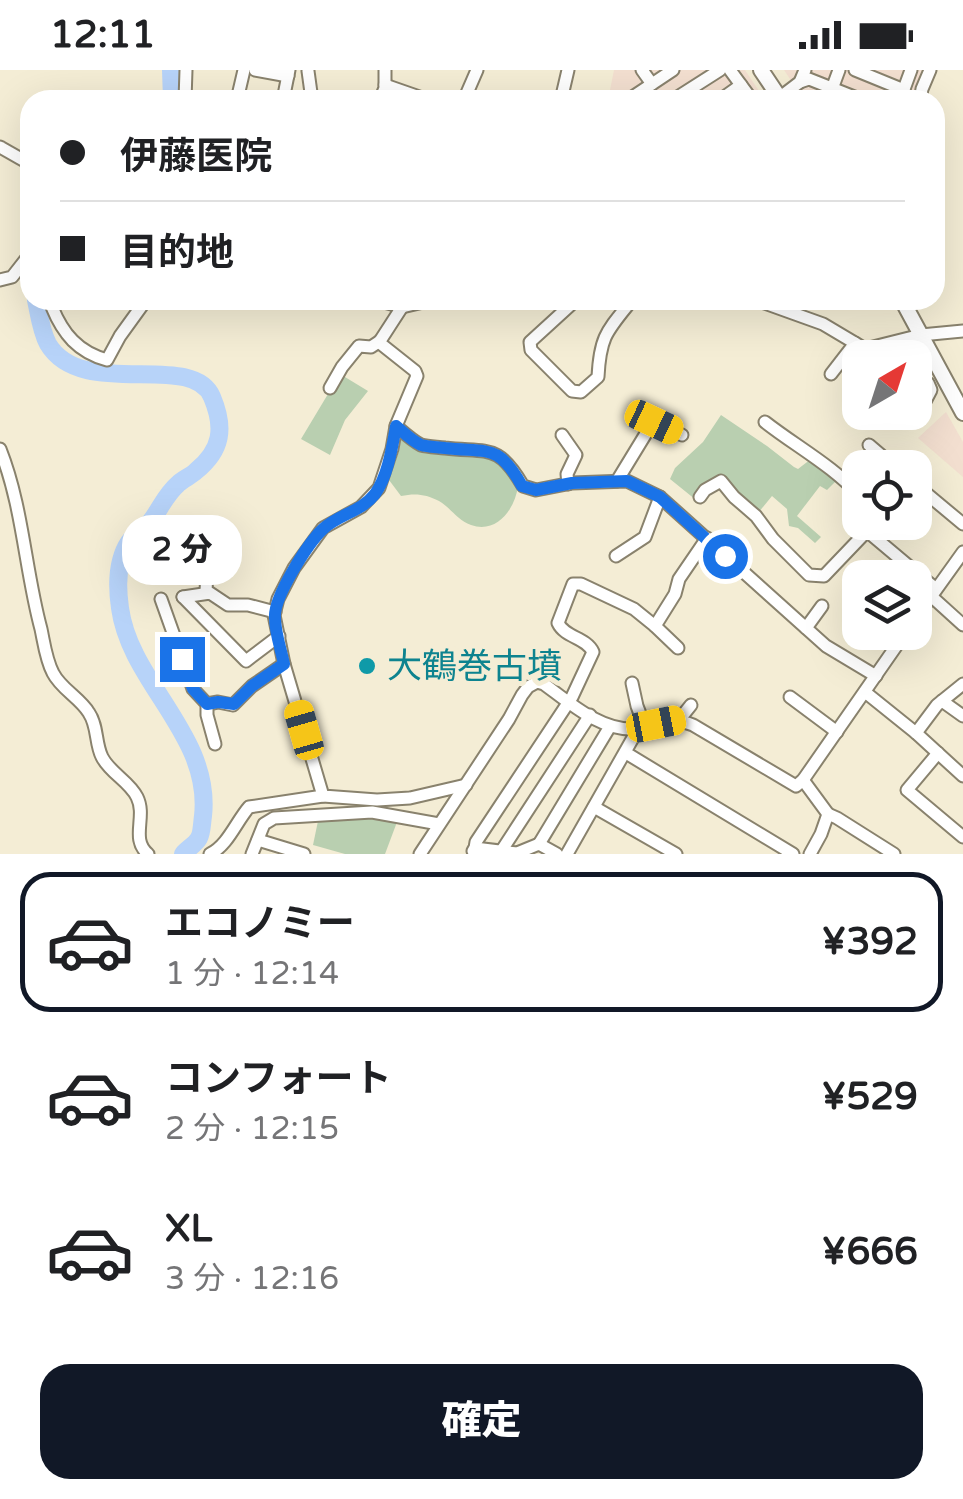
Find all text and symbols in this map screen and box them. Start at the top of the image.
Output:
text: 12:11 [50,12,155,58]
text: 伊藤医院 [120,134,272,180]
text: 目的地 [120,230,234,276]
north arrow [842,340,932,430]
map controls [842,340,932,650]
car [620,396,688,448]
button: locate [842,450,932,540]
callout: 2 分 [122,514,242,584]
text: 2 分 [152,531,212,569]
route start [703,534,748,579]
button: layers [842,560,932,650]
route end [160,637,205,682]
place label: 大鶴巻古墳 [387,646,562,688]
marker: 大鶴巻古墳 [356,655,378,677]
car [281,697,327,763]
car [624,704,688,744]
icon: car [45,897,135,987]
text: エコノミー [165,901,355,947]
text: ¥392 [821,919,918,965]
text: 1 分 · 12:14 [165,955,339,993]
icon: car [45,1052,135,1142]
text: コンフォート [165,1056,392,1102]
text: ¥529 [821,1074,918,1120]
text: 2 分 · 12:15 [165,1110,339,1148]
text: XL [165,1206,212,1252]
icon: car [45,1207,135,1297]
text: ¥666 [821,1229,918,1275]
text: 3 分 · 12:16 [165,1260,339,1298]
button: 確定 [40,1364,923,1479]

